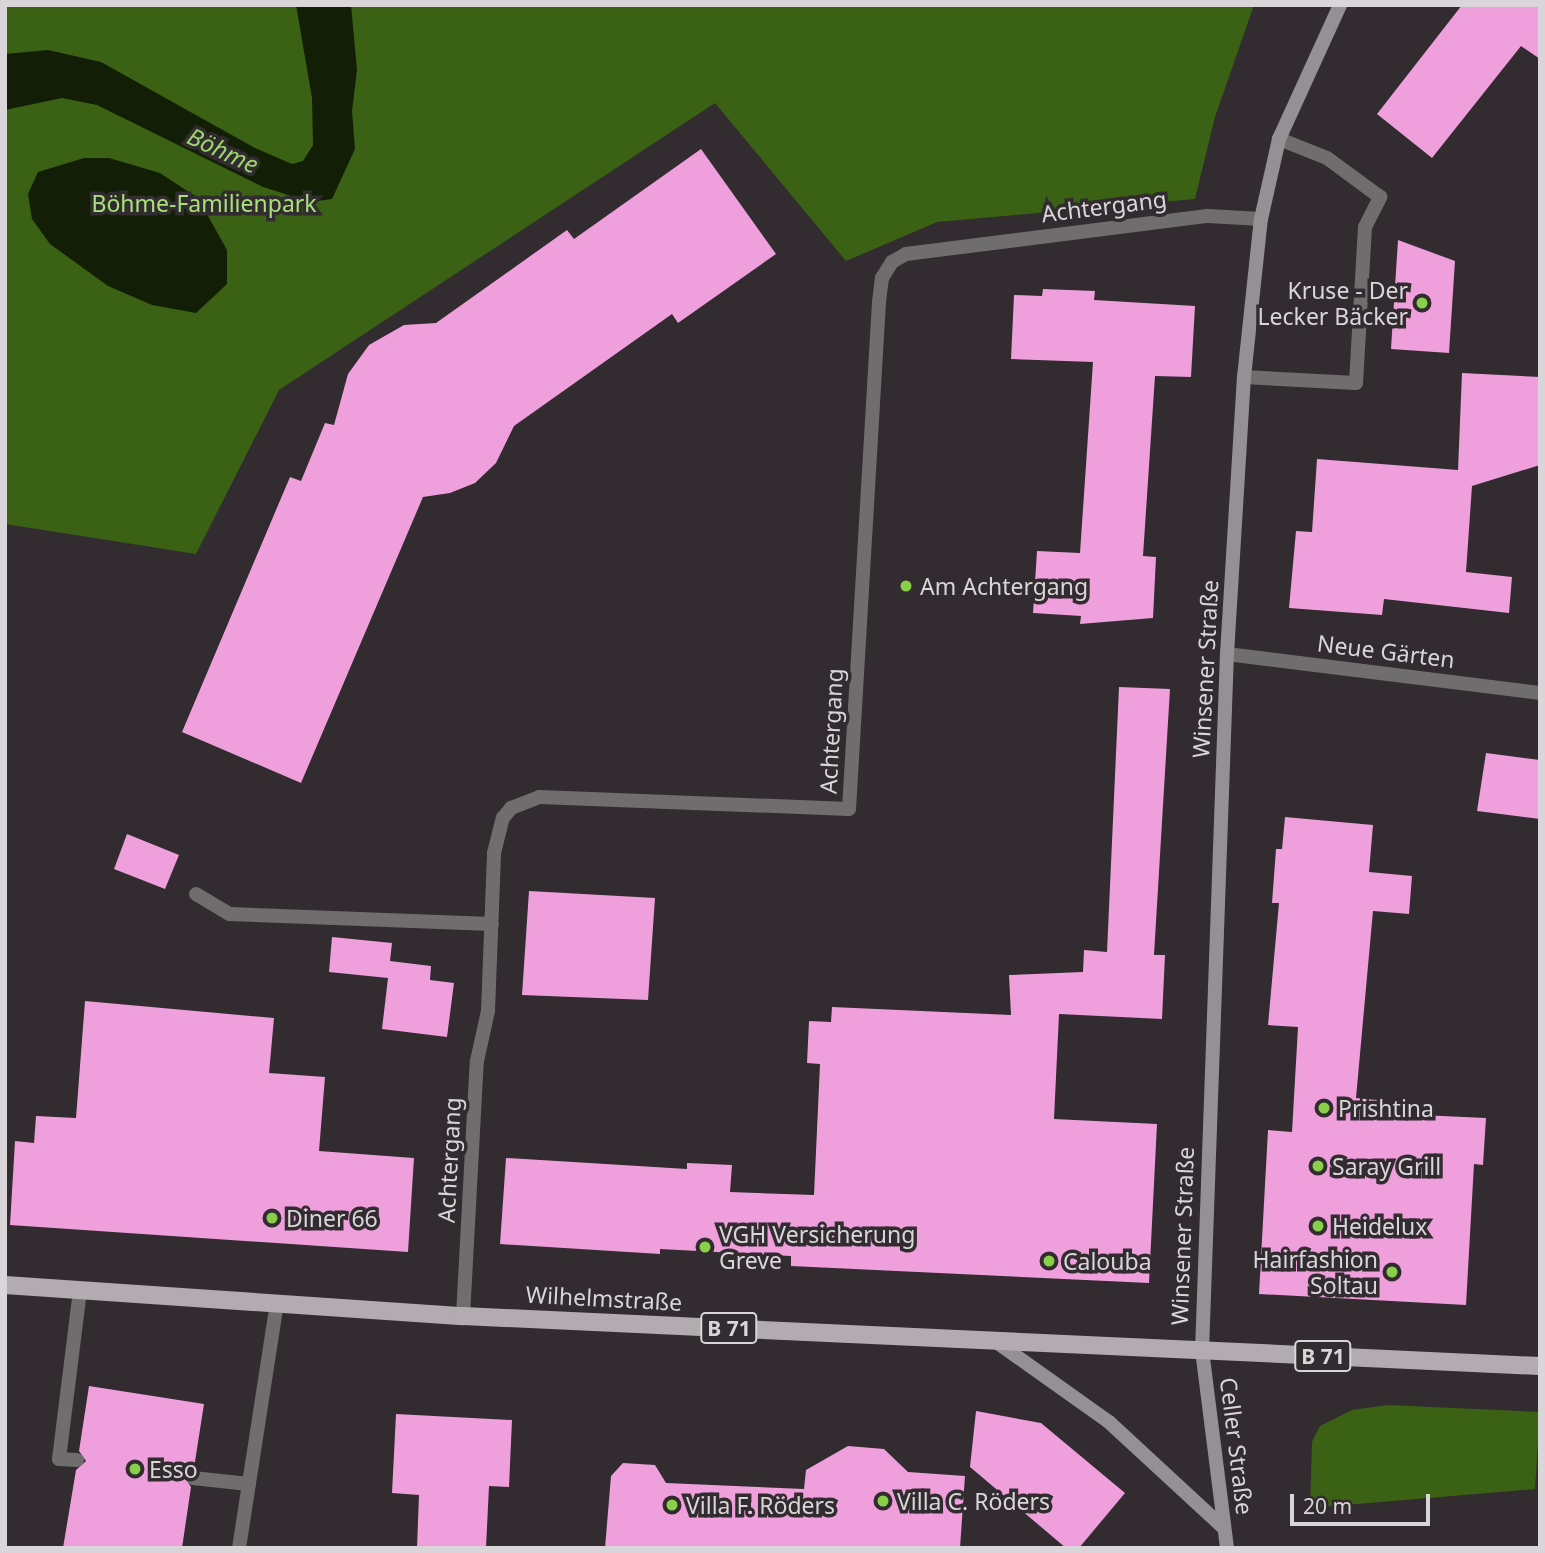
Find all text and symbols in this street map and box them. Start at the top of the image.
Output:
water label: Böhme [183,121,263,179]
street label: Achtergang [1040,185,1168,227]
park label: Böhme-Familienpark [91,189,317,217]
place label: Kruse - Der Lecker Bäcker [1258,276,1408,330]
marker: Kruse - Der Lecker Bäcker [1414,295,1430,311]
place label: Am Achtergang [920,572,1088,600]
marker: Am Achtergang [898,578,914,594]
street label: Winsener Straße [1187,579,1223,759]
street label: Neue Gärten [1316,629,1456,673]
street label: Achtergang [814,667,848,795]
place label: Prishtina [1338,1094,1434,1122]
street label: Achtergang [432,1096,466,1224]
marker: Prishtina [1316,1100,1332,1116]
street label: Winsener Straße [1165,1146,1199,1326]
place label: Saray Grill [1332,1152,1441,1180]
marker: Saray Grill [1310,1158,1326,1174]
place label: Diner 66 [286,1204,378,1232]
marker: Diner 66 [264,1210,280,1226]
place label: Heidelux [1332,1212,1427,1240]
marker: Heidelux [1310,1218,1326,1234]
place label: VGH Versicherung Greve [719,1220,915,1274]
marker: VGH Versicherung Greve [697,1239,713,1255]
place label: Hairfashion Soltau [1253,1245,1378,1299]
place label: Calouba [1063,1247,1152,1275]
marker: Calouba [1041,1253,1057,1269]
marker: Hairfashion Soltau [1384,1264,1400,1280]
street label: Wilhelmstraße [525,1280,683,1316]
road number: B 71 [699,1310,759,1346]
road number: B 71 [1293,1338,1353,1374]
street label: Celler Straße [1215,1376,1259,1516]
place label: Esso [149,1455,198,1483]
marker: Esso [127,1461,143,1477]
scale bar [1293,1480,1433,1524]
place label: Villa C. Röders [897,1487,1050,1515]
place label: Villa F. Röders [686,1491,835,1519]
text: 20 m [1303,1492,1352,1520]
marker: Villa C. Röders [875,1493,891,1509]
marker: Villa F. Röders [664,1497,680,1513]

